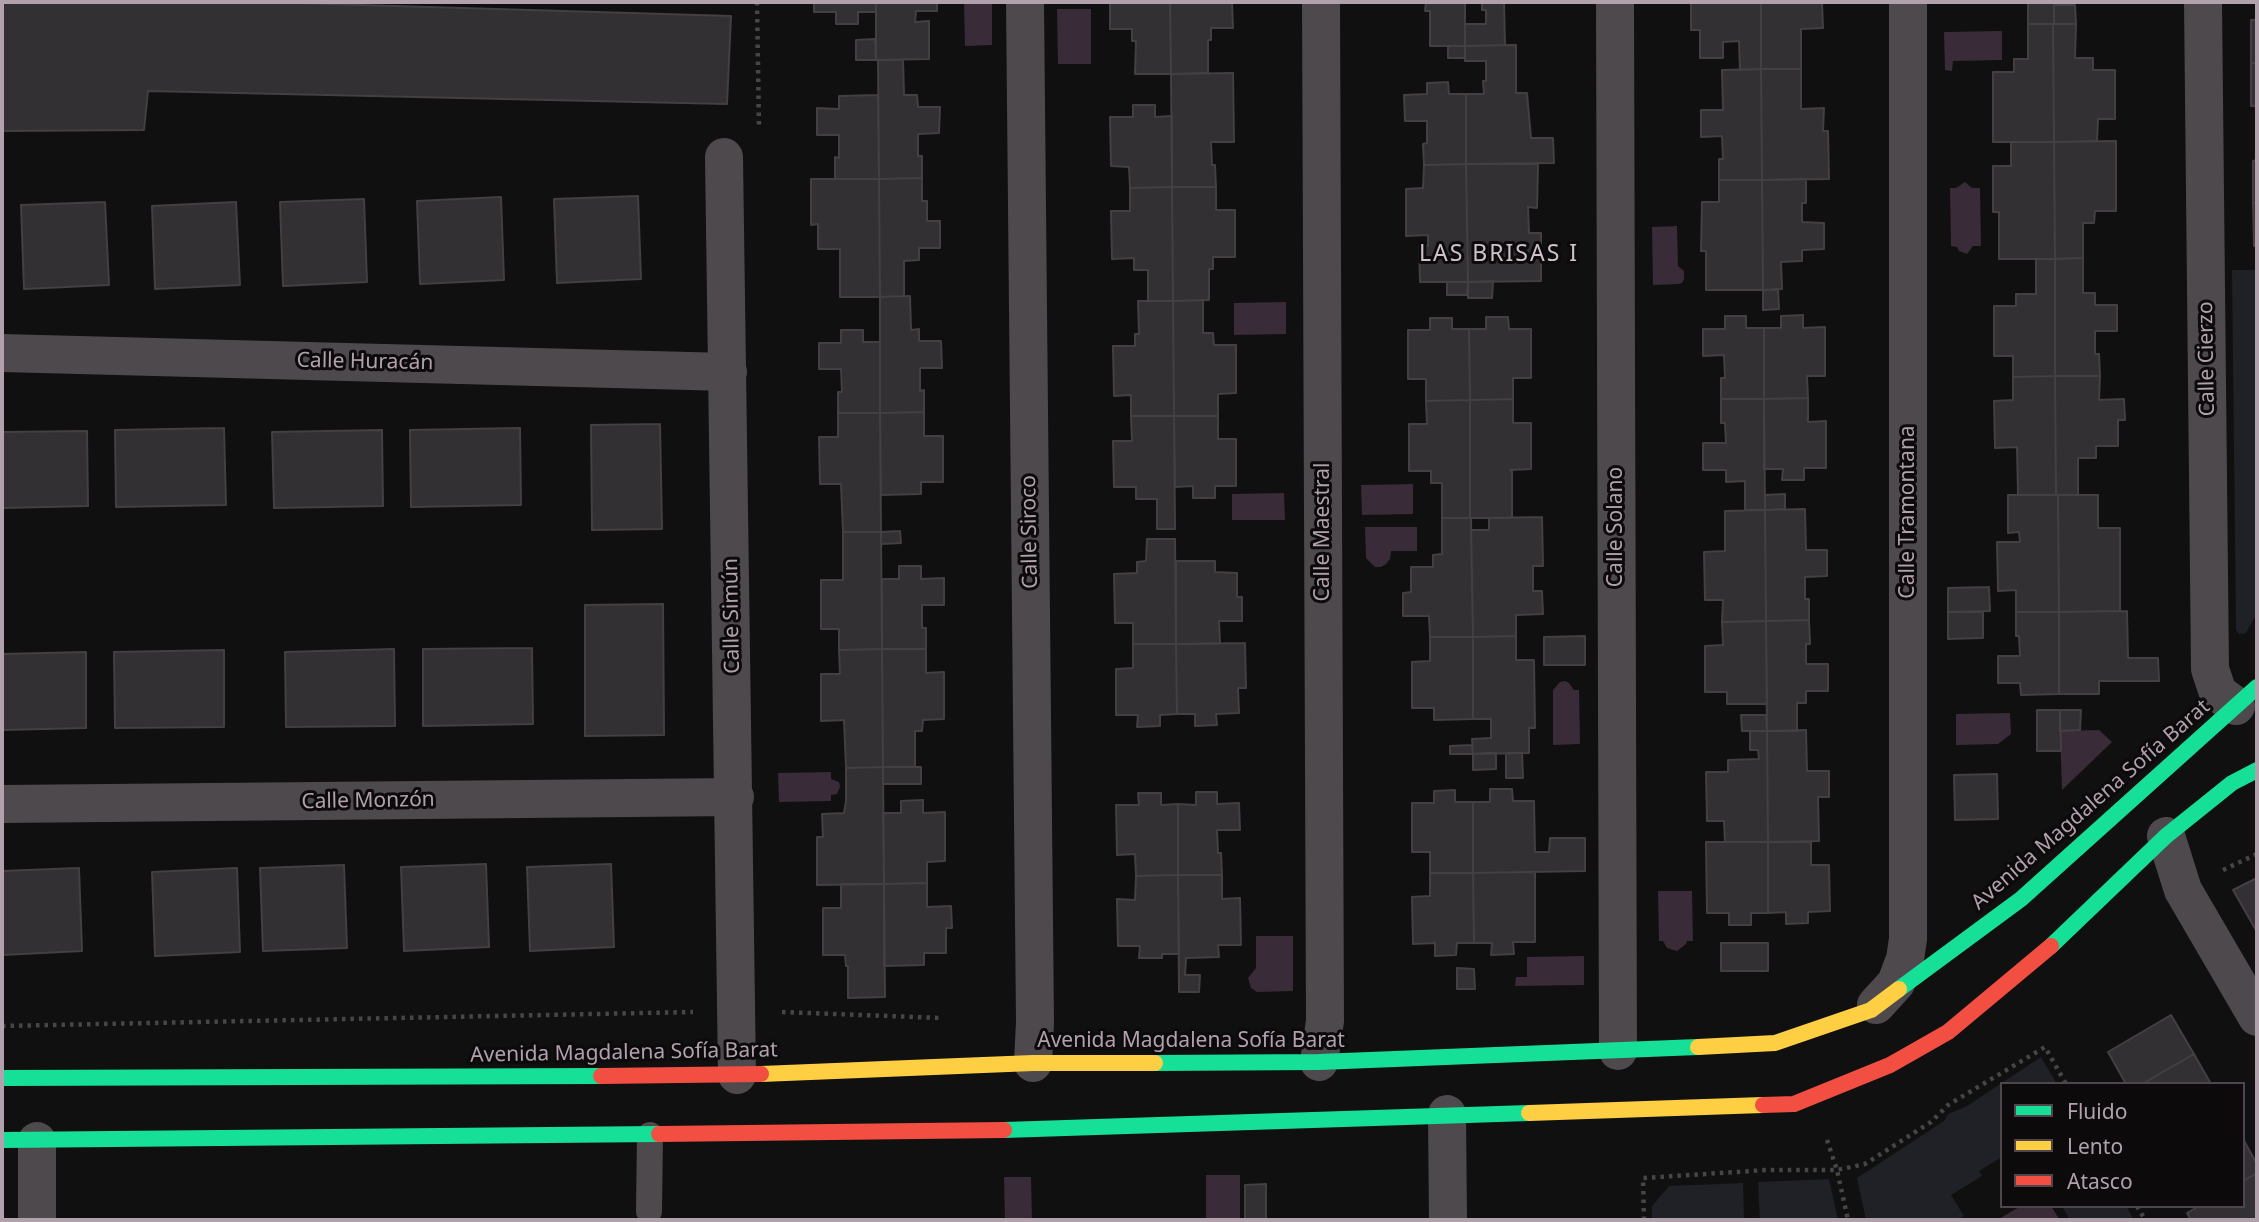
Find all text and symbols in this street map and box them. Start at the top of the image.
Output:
district label: LAS BRISAS I [1420,240,1578,268]
street label: Calle Cierzo [2193,301,2221,417]
street label: Calle Huracán [296,348,434,376]
street label: Calle Tramontana [1895,425,1921,599]
street label: Calle Maestral [1310,463,1336,601]
street label: Calle Solano [1603,467,1629,587]
street label: Calle Siroco [1016,475,1044,589]
street label: Calle Simún [718,558,746,674]
street label: Avenida Magdalena Sofía Barat [1967,695,2215,915]
street label: Calle Monzón [301,787,435,815]
street label: Avenida Magdalena Sofía Barat [1037,1028,1345,1054]
street label: Avenida Magdalena Sofía Barat [470,1038,778,1068]
legend [2000,1082,2245,1208]
text: Fluido [2067,1097,2127,1125]
text: Lento [2067,1132,2123,1160]
text: Atasco [2067,1167,2133,1195]

